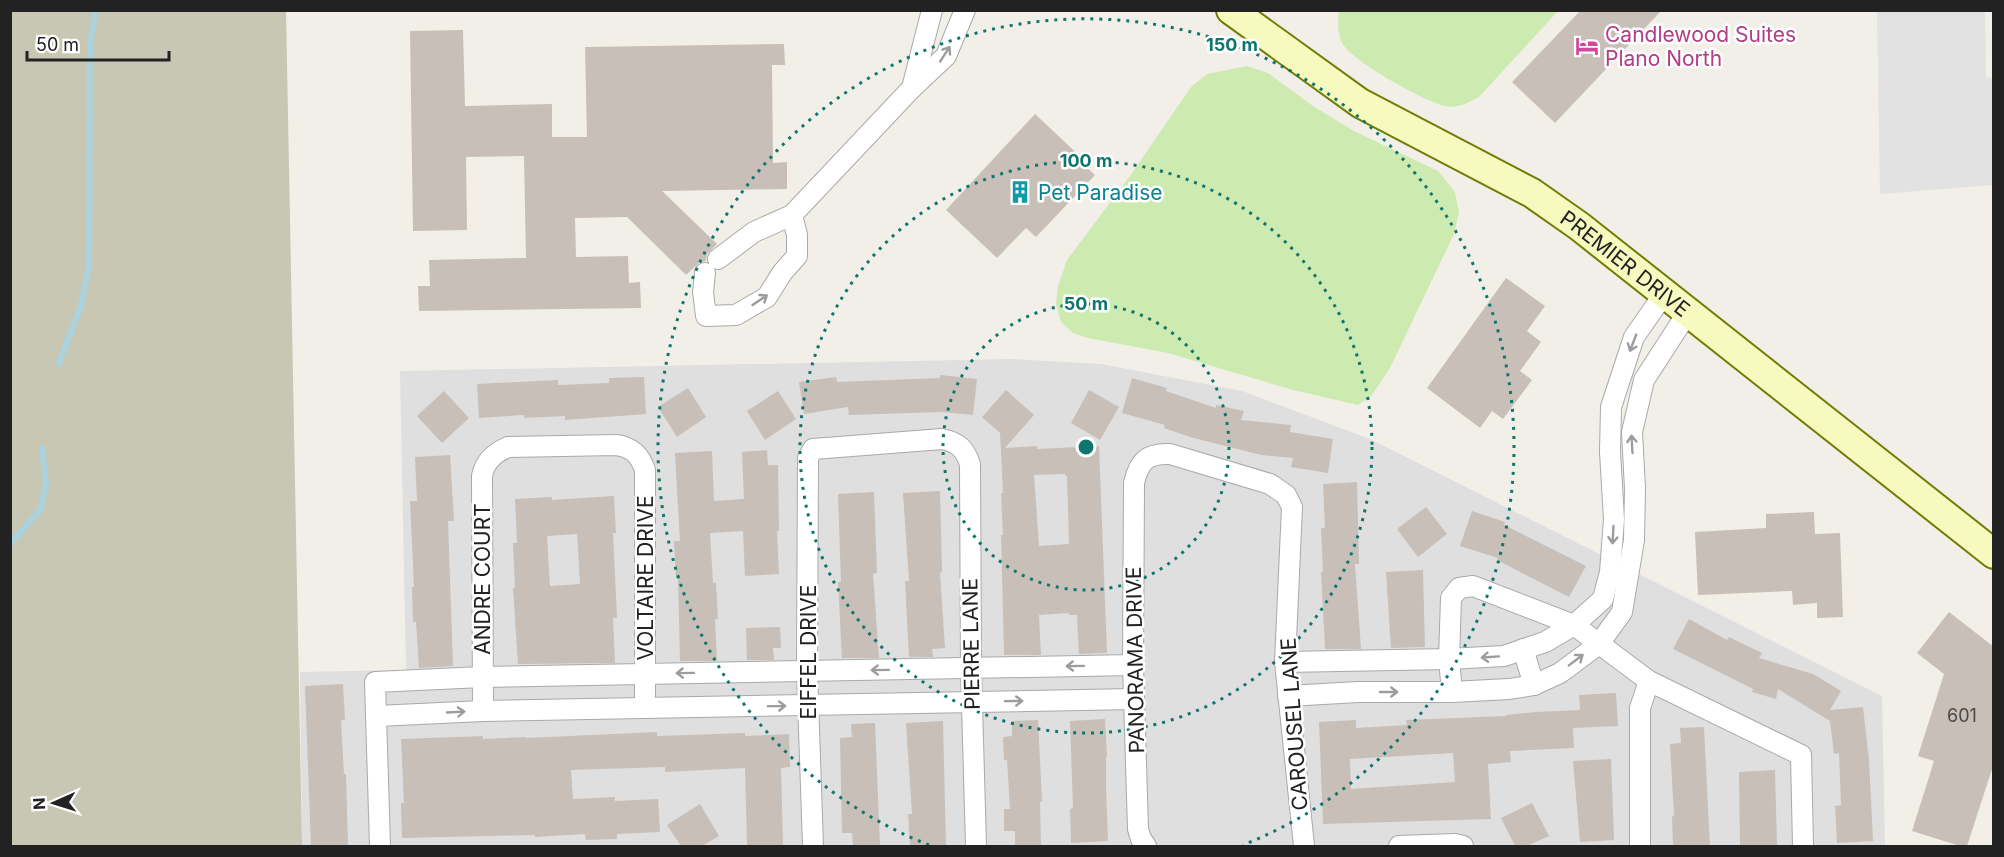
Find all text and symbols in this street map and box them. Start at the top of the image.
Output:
place label: Candlewood Suites Plano North [1605,22,1796,71]
scale bar [27,24,170,62]
hotel icon: Candlewood Suites Plano North [1574,33,1600,59]
text: 50 m [36,34,79,55]
text: 150 m [1206,34,1258,55]
one-way arrow [939,46,951,62]
text: 100 m [1060,150,1112,171]
building icon: Pet Paradise [1007,179,1033,205]
place label: Pet Paradise [1038,180,1163,205]
street label: PREMIER DRIVE [1556,205,1695,322]
text: 50 m [1064,293,1108,314]
one-way arrow [752,294,768,306]
one-way arrow [1627,334,1638,352]
one-way arrow [1627,434,1638,454]
centre of rings [1076,437,1096,457]
street label: VOLTAIRE DRIVE [633,495,658,661]
street label: ANDRE COURT [470,503,495,655]
one-way arrow [1607,524,1618,544]
street label: PANORAMA DRIVE [1121,566,1149,754]
street label: PIERRE LANE [957,578,985,710]
street label: EIFFEL DRIVE [796,585,821,719]
street label: CAROUSEL LANE [1275,637,1313,811]
one-way arrow [1481,651,1501,662]
one-way arrow [1568,654,1584,667]
one-way arrow [1065,660,1085,672]
one-way arrow [870,664,890,676]
one-way arrow [675,667,695,679]
one-way arrow [1378,686,1398,698]
one-way arrow [1003,695,1023,707]
one-way arrow [766,700,786,711]
house number: 601 [1947,705,1977,726]
one-way arrow [446,706,466,717]
north arrow [24,773,84,833]
text: N [29,797,49,810]

